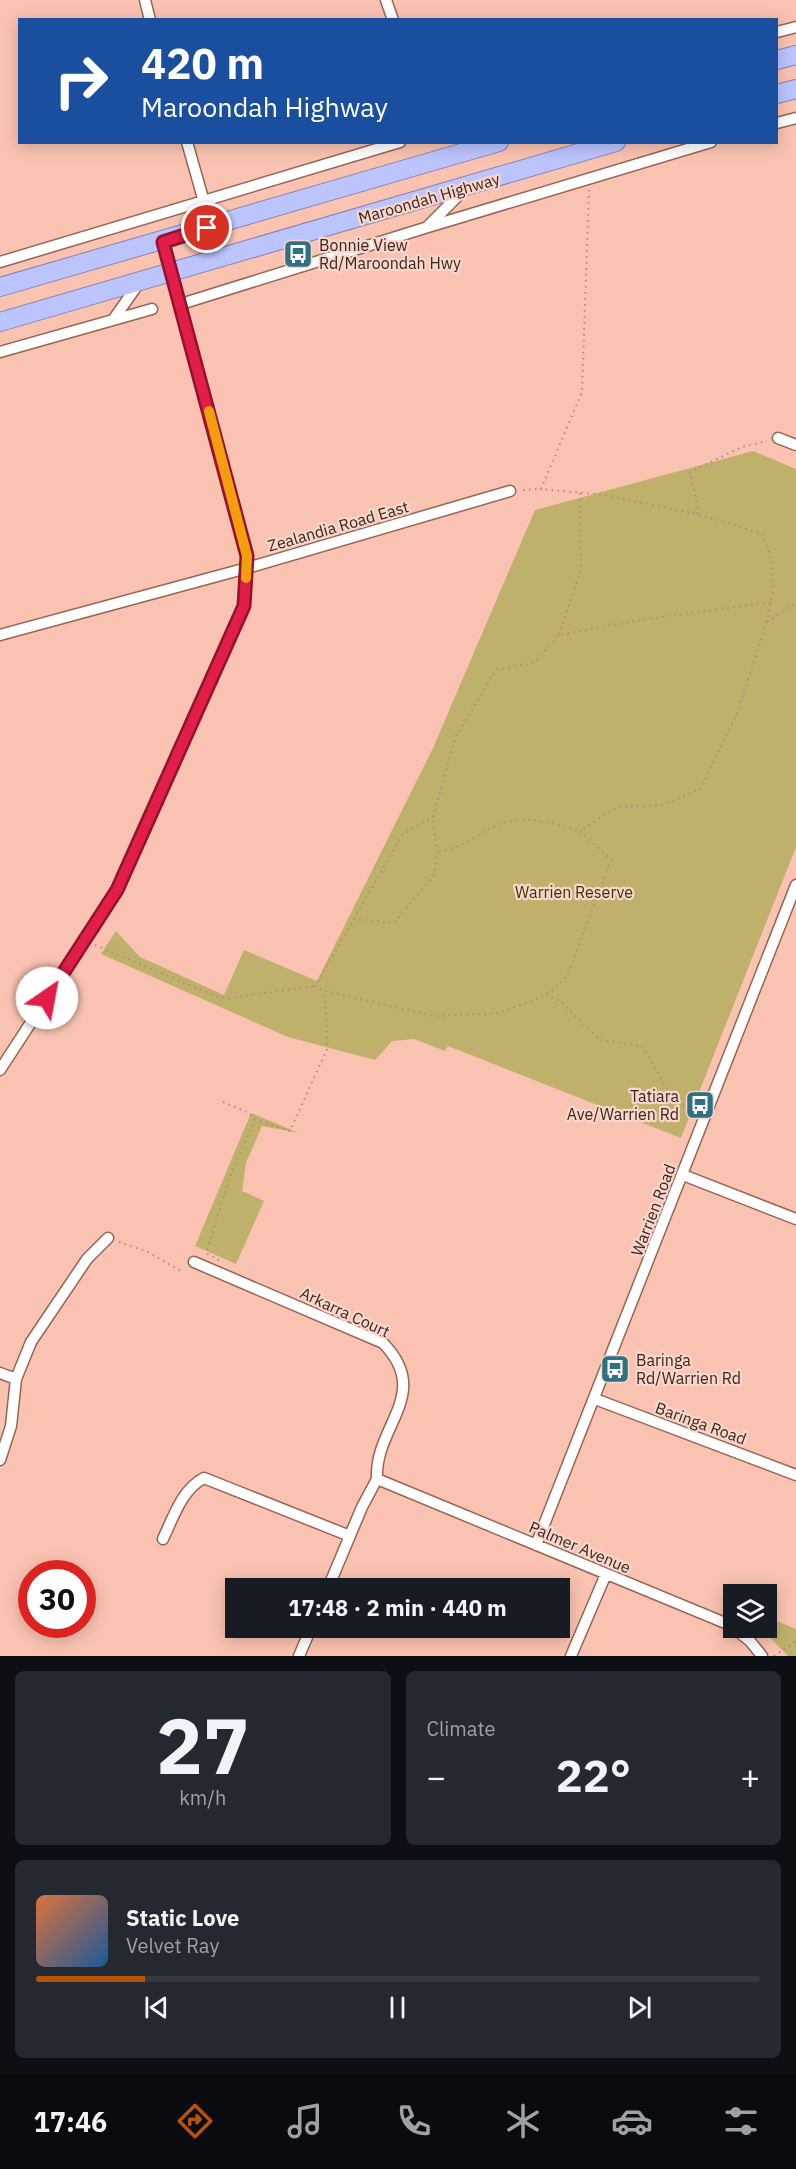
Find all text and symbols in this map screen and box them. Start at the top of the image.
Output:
text: 420 m [141,36,264,91]
icon: right [42,42,120,120]
text: Maroondah Highway [141,89,388,124]
street label: Maroondah Highway [356,168,502,228]
pin [181,202,232,253]
icon: arrive [190,211,223,244]
place label: Bonnie View Rd/Maroondah Hwy [319,235,461,273]
bus stop icon: Bonnie View Rd/Maroondah Hwy [282,238,314,270]
street label: Zealandia Road East [265,496,411,556]
park label: Warrien Reserve [515,882,633,902]
position arrow [15,966,79,1030]
place label: Tatiara Ave/Warrien Rd [567,1086,679,1124]
bus stop icon: Tatiara Ave/Warrien Rd [684,1089,716,1121]
street label: Warrien Road [626,1161,680,1259]
street label: Arkarra Court [297,1283,393,1341]
place label: Baringa Rd/Warrien Rd [636,1350,741,1388]
bus stop icon: Baringa Rd/Warrien Rd [599,1353,631,1385]
street label: Baringa Road [653,1397,749,1449]
street label: Palmer Avenue [526,1517,634,1577]
speed limit sign: 30 [18,1560,96,1638]
map controls [723,1584,777,1638]
button: layers [723,1584,777,1638]
text: 17:48 · 2 min · 440 m [288,1593,507,1622]
text: 27 [156,1694,250,1795]
text: Climate [427,1715,495,1742]
text: 22° [556,1746,631,1804]
text: − [427,1755,446,1798]
text: + [740,1755,760,1798]
text: km/h [179,1784,226,1811]
text: Static Love [126,1903,239,1932]
text: Velvet Ray [126,1932,219,1959]
icon: previous [140,1991,173,2024]
icon: pause [381,1991,414,2024]
icon: next [623,1991,656,2024]
icon: directions [174,2100,216,2142]
icon: music [284,2100,326,2142]
icon: phone [393,2100,435,2142]
icon: climate [502,2100,544,2142]
icon: car [611,2100,653,2142]
icon: filters [720,2100,762,2142]
text: 17:46 [34,2104,107,2139]

